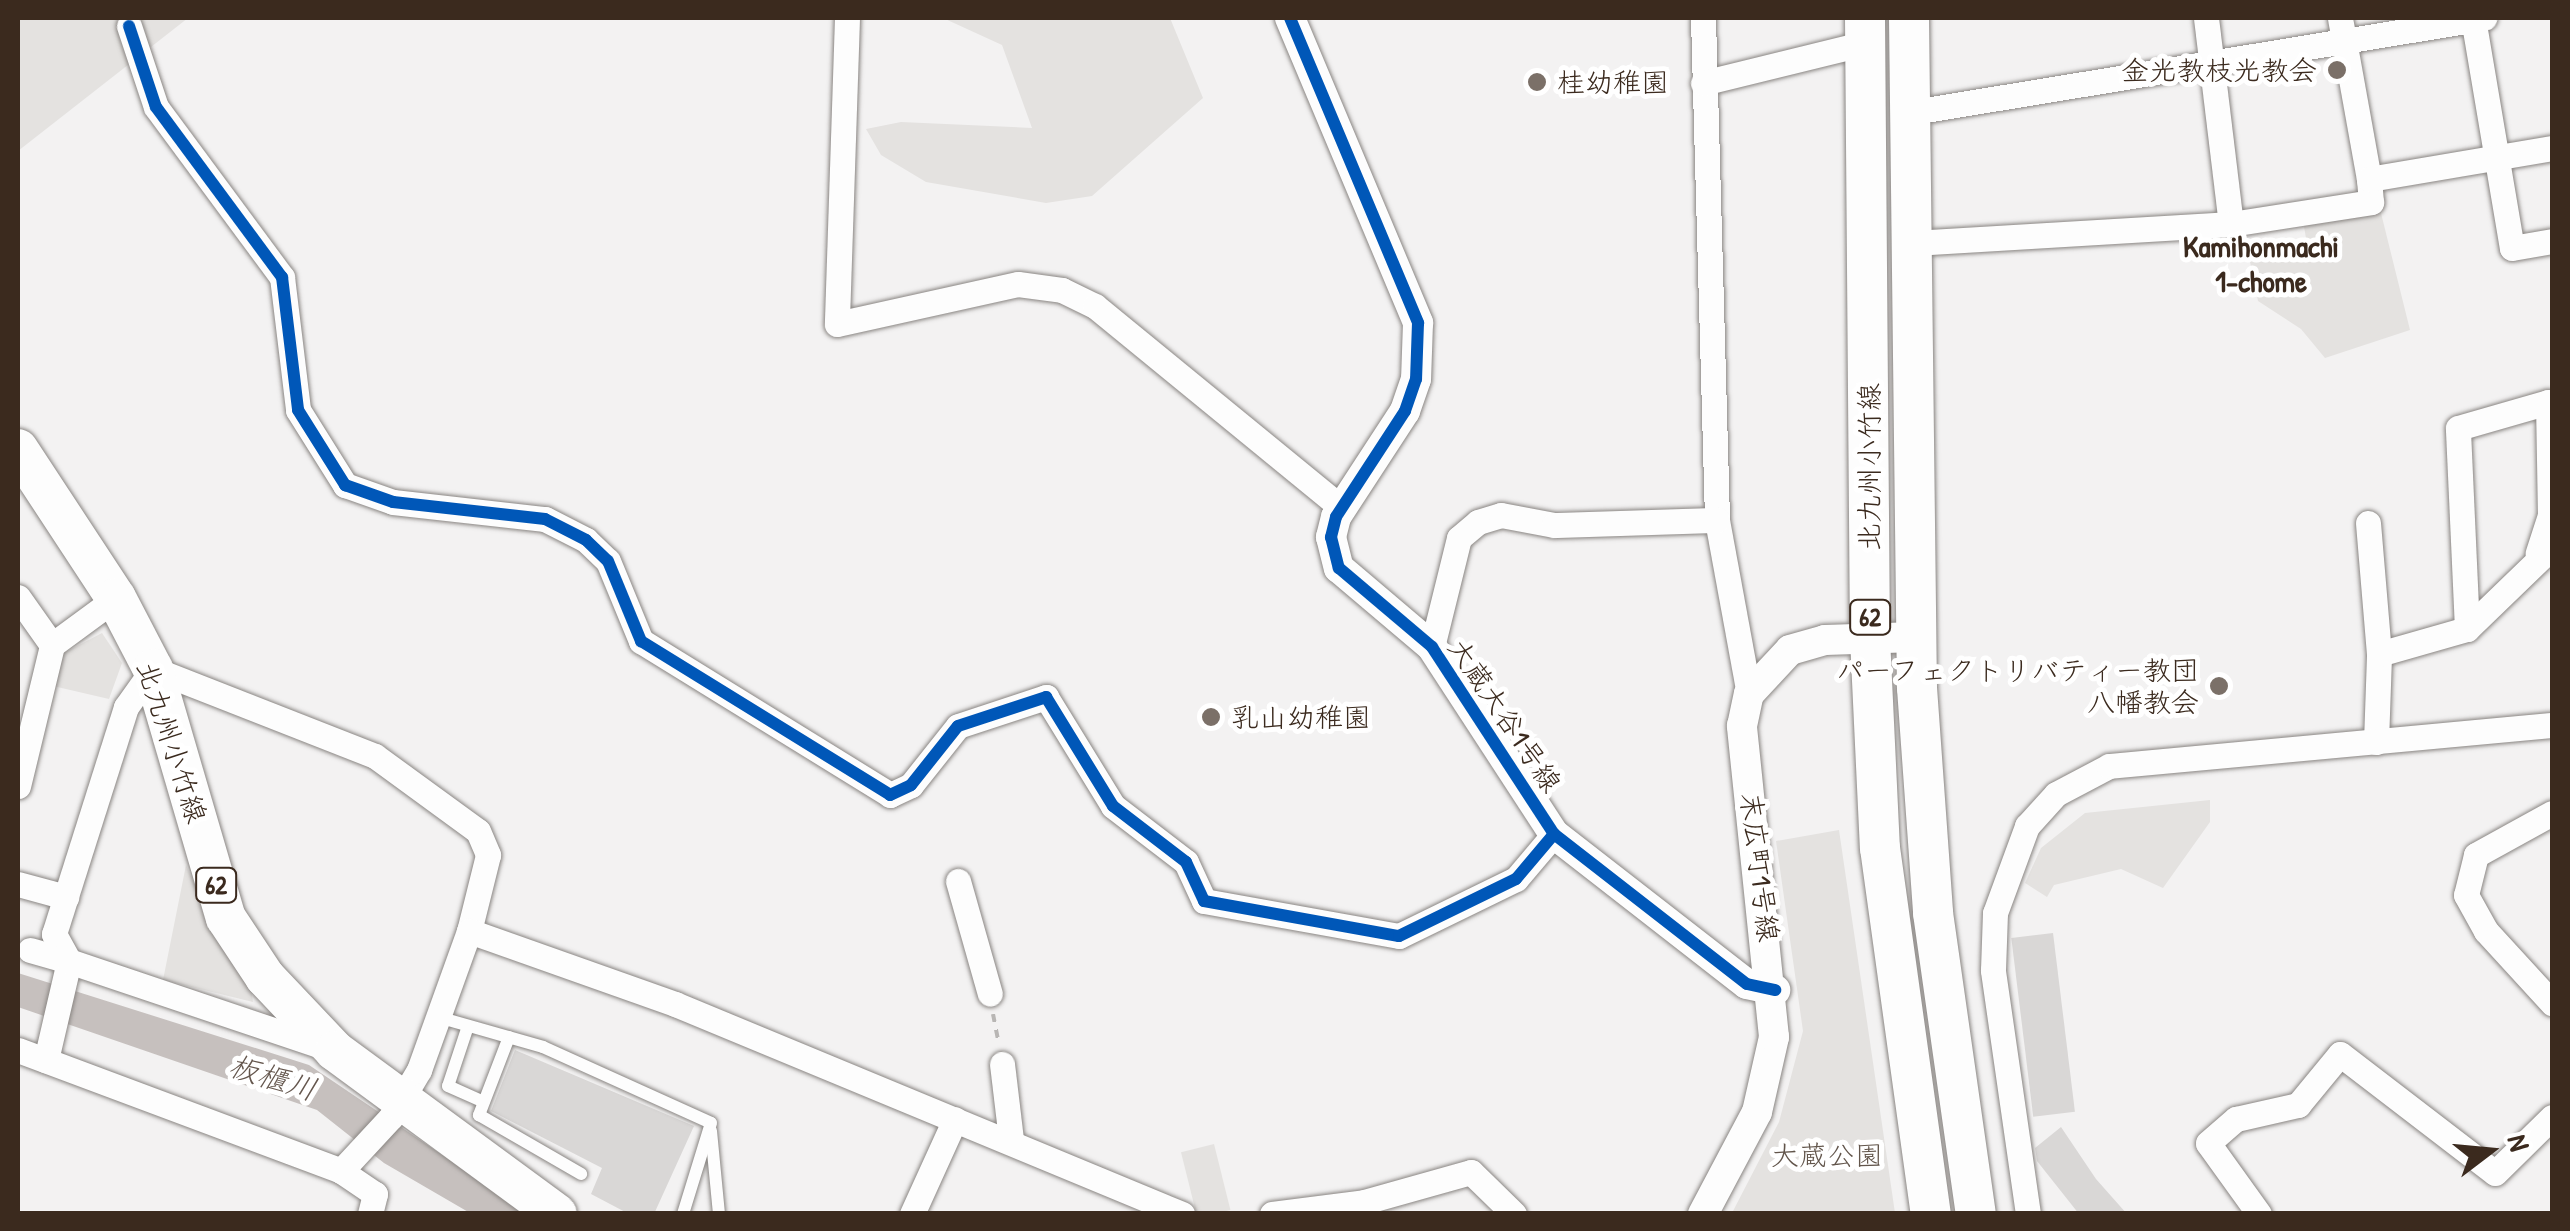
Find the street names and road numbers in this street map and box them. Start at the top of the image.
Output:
street label: 北九州小竹線 [1852,383,1886,551]
road number: 62 [1848,597,1892,637]
street label: 大蔵大谷1号線 [1441,632,1569,798]
street label: 北九州小竹線 [130,657,214,827]
street label: 末広町1号線 [1734,790,1786,944]
road number: 62 [194,865,238,905]

